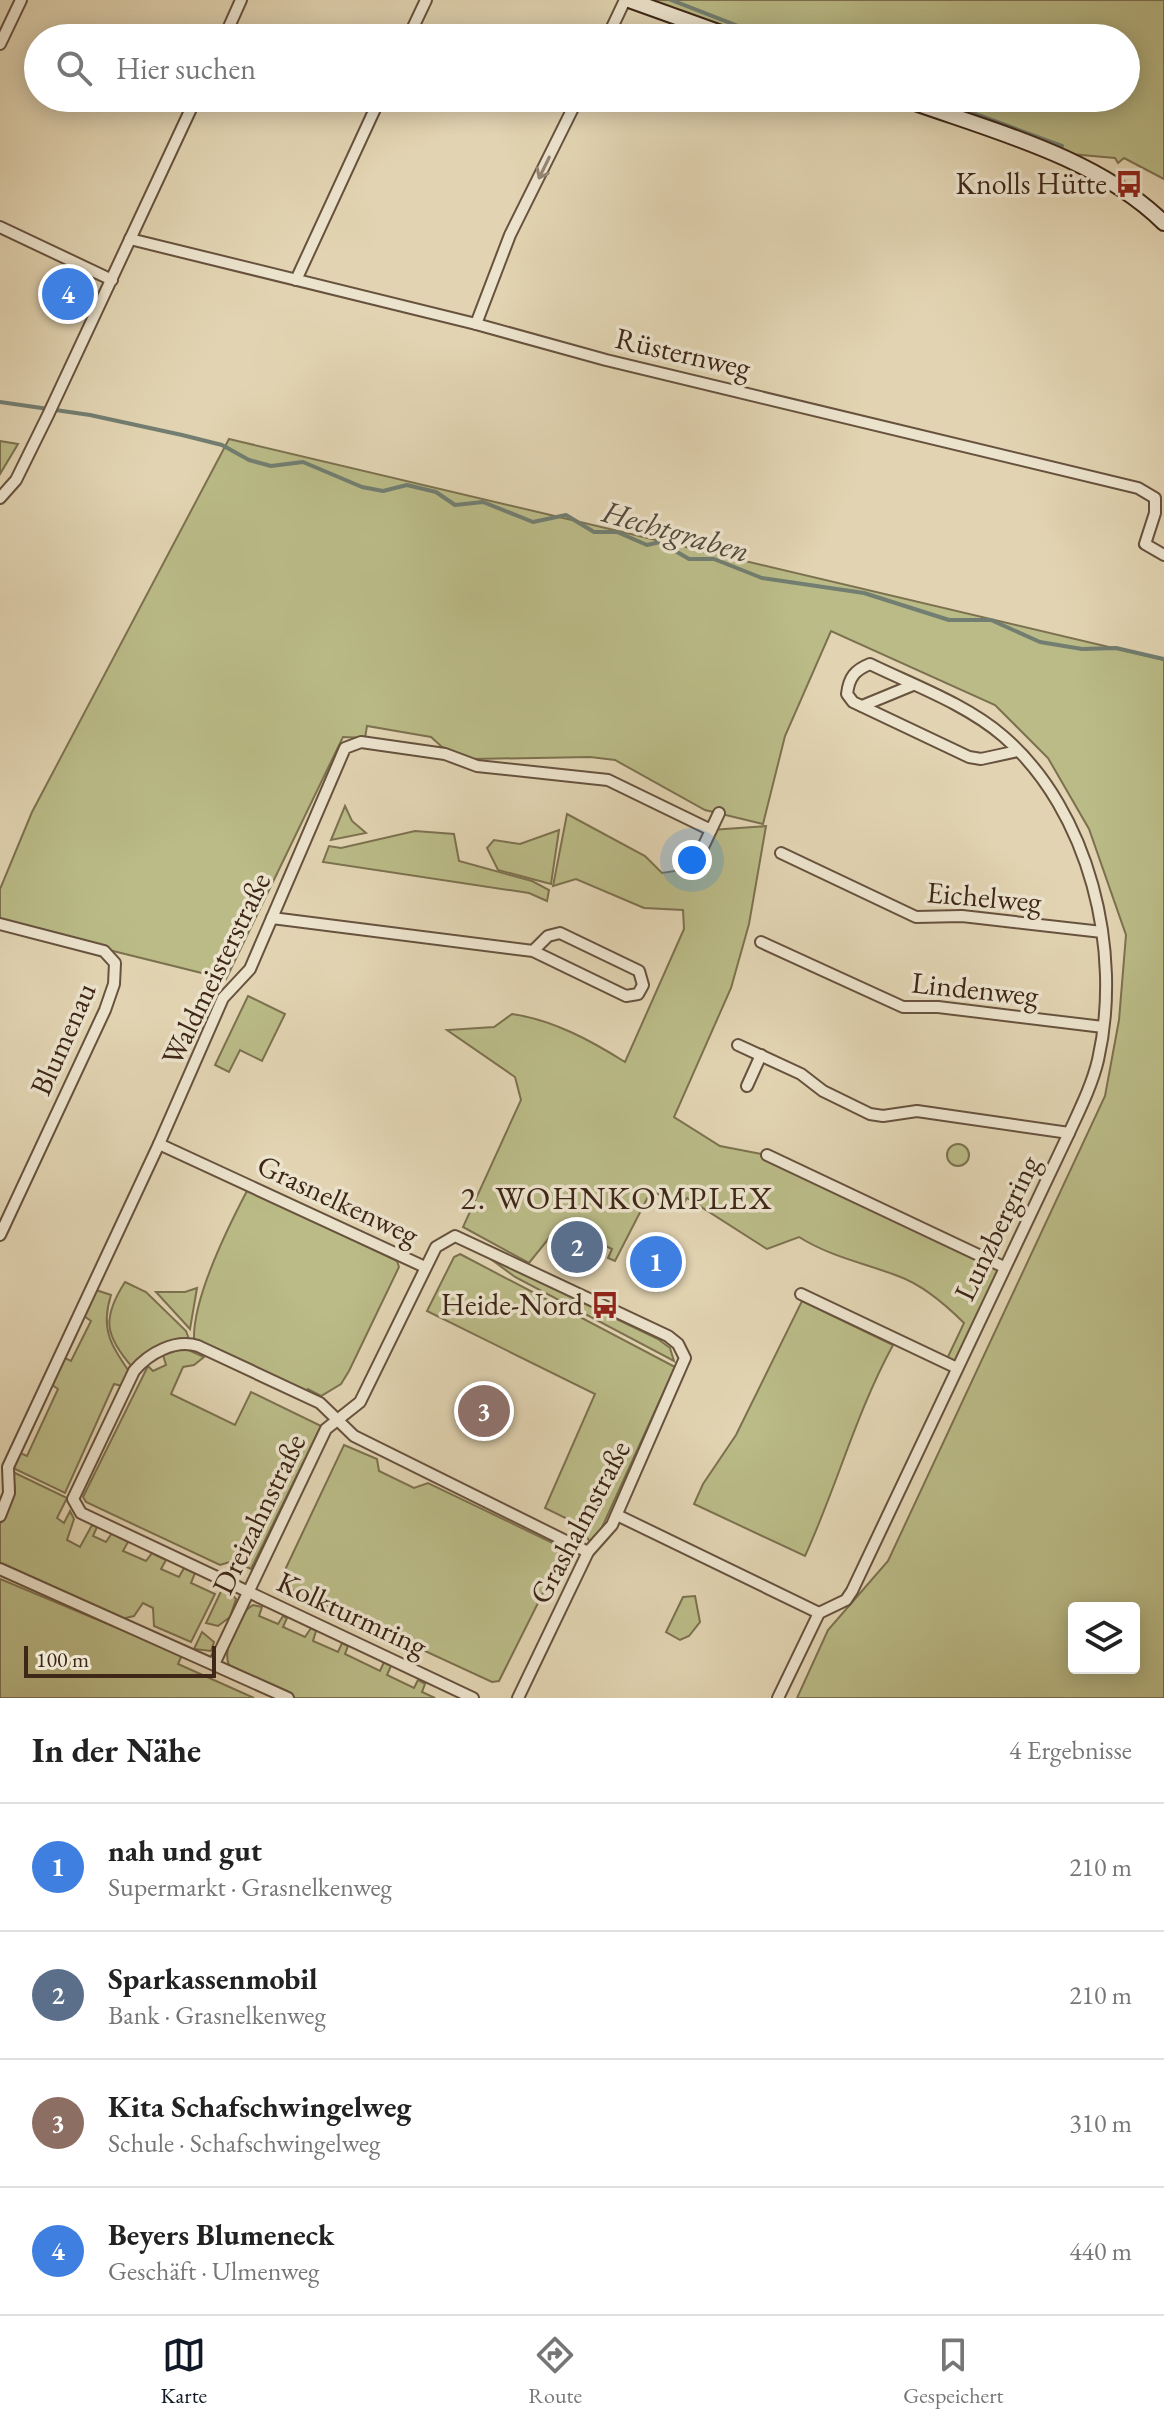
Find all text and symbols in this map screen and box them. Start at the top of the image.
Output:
search box [24,24,1140,112]
icon: search [52,46,96,90]
text: Hier suchen [116,49,256,88]
one-way arrow [536,156,551,180]
place label: Knolls Hütte [956,164,1107,203]
bus stop icon: Knolls Hütte [1114,169,1144,199]
pin: 4 [42,264,94,324]
street label: Rüsternweg [612,318,755,387]
water label: Hechtgraben [597,490,754,572]
your location [672,840,712,880]
street label: Waldmeisterstraße [152,866,279,1072]
street label: Eichelweg [925,872,1044,921]
street label: Lindenweg [910,962,1041,1015]
street label: Blumenau [20,976,105,1101]
street label: Grasnelkenweg [251,1145,426,1254]
street label: Lunzbergring [945,1148,1049,1307]
district label: 2. WOHNKOMPLEX [460,1177,774,1219]
pin: 2 [551,1217,603,1277]
pin: 1 [630,1232,682,1292]
place label: Heide-Nord [441,1285,584,1324]
bus stop icon: Heide-Nord [590,1290,620,1320]
pin: 3 [458,1381,510,1441]
street label: Dreizahnstraße [203,1427,314,1601]
street label: Grashalmstraße [520,1433,639,1610]
street label: Kolkturmring [271,1562,434,1666]
map controls [1068,1602,1140,1674]
button: layers [1068,1602,1140,1674]
scale bar [24,1642,216,1678]
text: 100 m [36,1645,89,1674]
text: In der Nähe [32,1728,201,1772]
text: 4 Ergebnisse [1009,1733,1132,1767]
text: nah und gut [108,1831,262,1870]
text: 1 [51,1850,65,1884]
text: 210 m [1069,1850,1132,1884]
text: Supermarkt · Grasnelkenweg [108,1870,392,1904]
text: Sparkassenmobil [108,1959,318,1998]
text: 2 [51,1978,65,2012]
text: 210 m [1069,1978,1132,2012]
text: Bank · Grasnelkenweg [108,1998,326,2032]
text: Kita Schafschwingelweg [108,2087,411,2126]
text: 3 [51,2106,65,2140]
text: 310 m [1069,2106,1132,2140]
text: Schule · Schafschwingelweg [108,2126,380,2160]
text: Beyers Blumeneck [108,2215,334,2254]
text: 4 [51,2234,65,2268]
text: 440 m [1069,2234,1132,2268]
text: Geschäft · Ulmenweg [108,2254,319,2288]
tab: Karte [161,2333,207,2410]
tab: Route [528,2333,582,2410]
tab: Gespeichert [903,2333,1003,2410]

